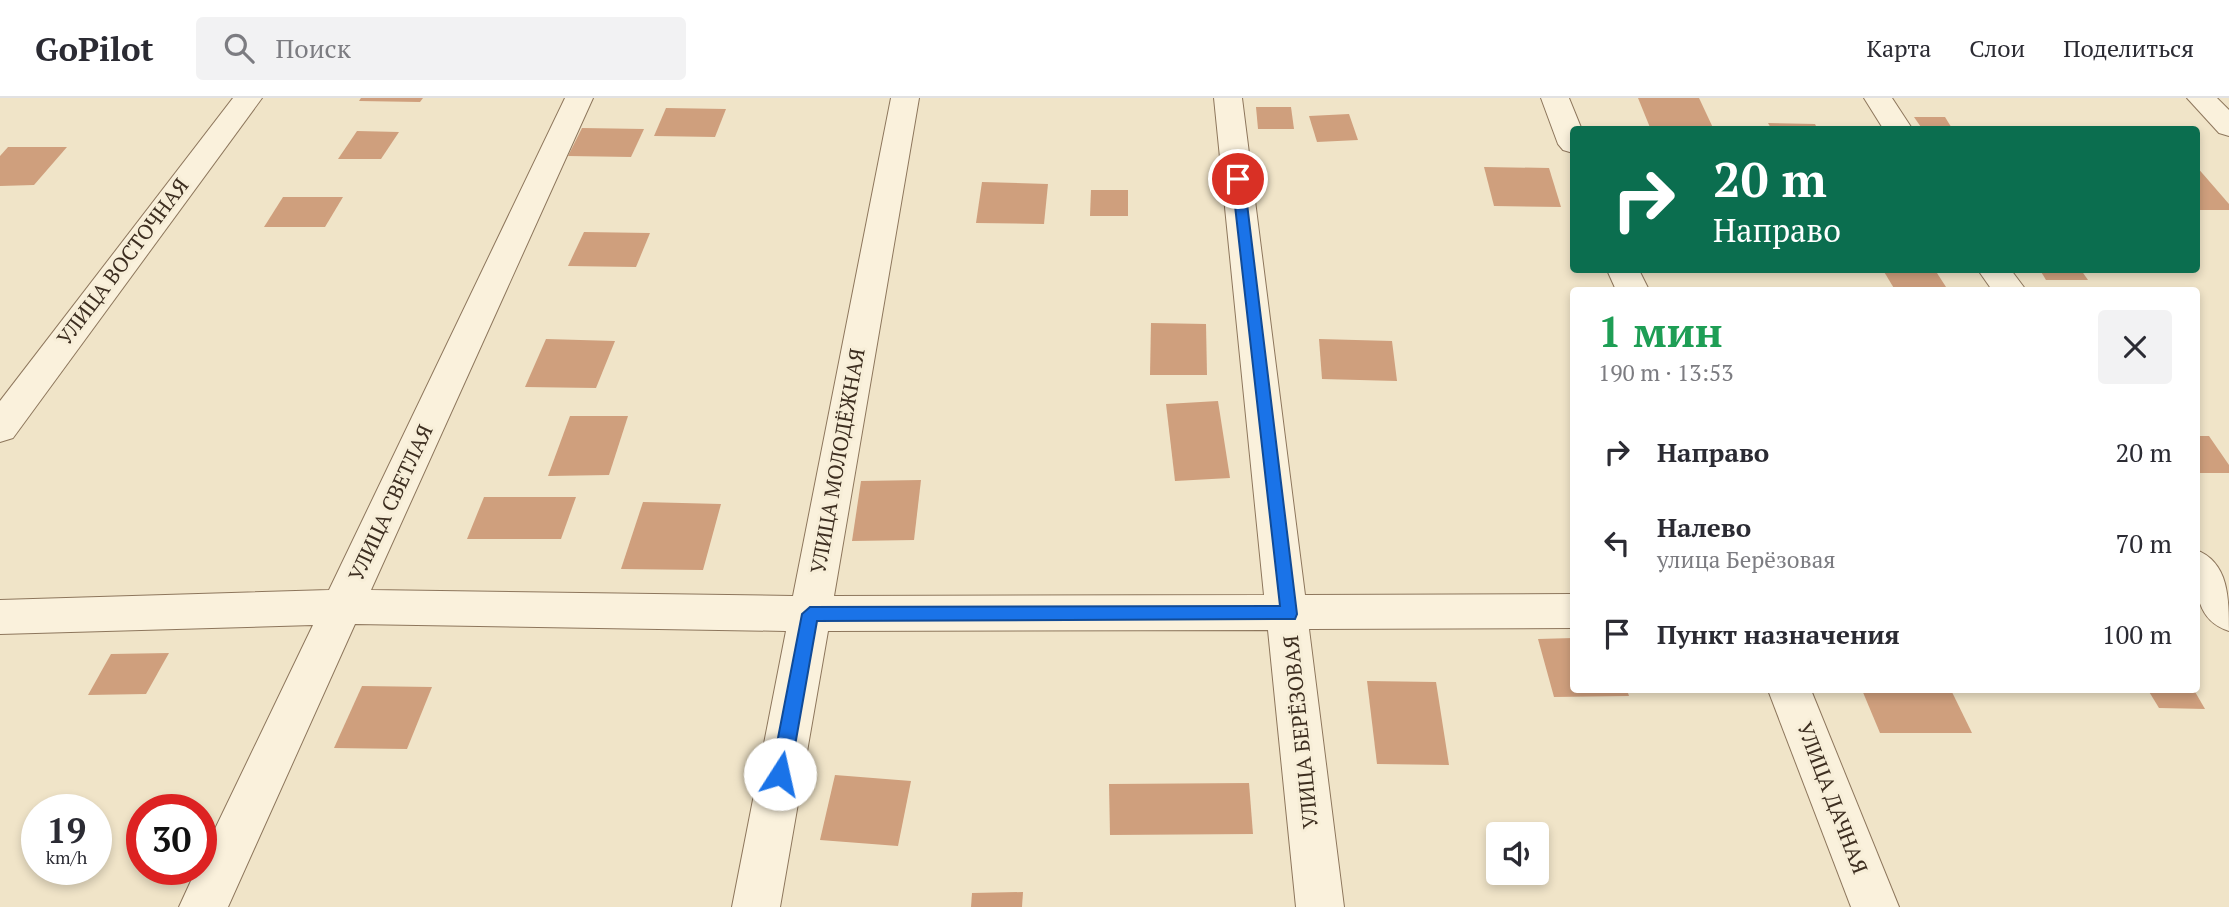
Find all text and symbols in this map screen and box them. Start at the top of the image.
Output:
search box [196,17,686,80]
text: GoPilot [35,27,154,70]
icon: search [220,29,258,67]
text: Поиск [276,31,351,65]
text: Карта [1866,32,1931,64]
text: Слои [1969,32,2025,64]
text: Поделиться [2063,32,2194,64]
text: 20 m [1713,146,1827,211]
pin [1208,149,1268,209]
icon: right [1598,154,1689,245]
icon: arrive [1219,160,1257,198]
street label: УЛИЦА ВОСТОЧНАЯ [50,172,194,351]
text: Направо [1713,209,1841,251]
text: 1 мин [1598,303,1723,359]
button: close [2098,310,2172,384]
street label: УЛИЦА МОЛОДЁЖНАЯ [803,346,871,576]
text: 190 m · 13:53 [1598,357,1733,388]
street label: УЛИЦА СВЕТЛАЯ [342,420,439,585]
icon: right [1598,433,1636,471]
text: Направо [1657,435,1769,469]
text: 20 m [2116,435,2172,469]
text: Налево [1657,510,1751,544]
icon: left [1598,524,1636,562]
text: 70 m [2116,526,2172,560]
text: улица Берёзовая [1657,544,1836,575]
icon: arrive [1598,615,1636,653]
text: Пункт назначения [1657,617,1900,651]
text: 100 m [2102,617,2172,651]
street label: УЛИЦА БЕРЁЗОВАЯ [1276,634,1324,830]
street label: УЛИЦА ДАЧНАЯ [1791,718,1875,877]
position arrow [743,737,817,811]
speed limit sign: 30 [126,794,217,885]
text: 19 [47,807,86,853]
map controls [1486,822,1549,885]
button: sound [1486,822,1549,885]
text: km/h [46,845,87,869]

